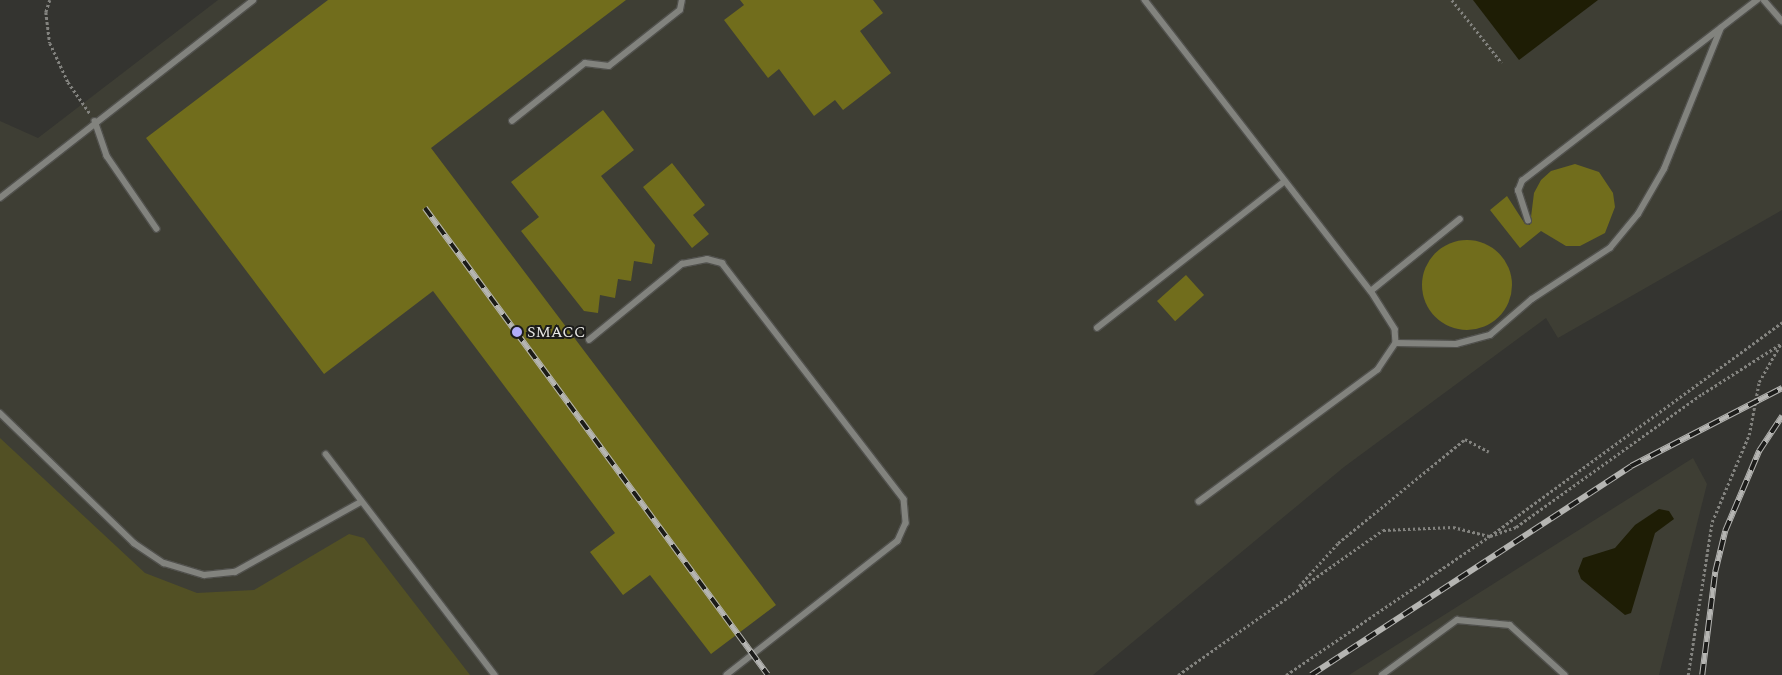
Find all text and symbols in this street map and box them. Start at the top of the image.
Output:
place label: SMACC [527,322,586,342]
marker: SMACC [511,326,523,338]

